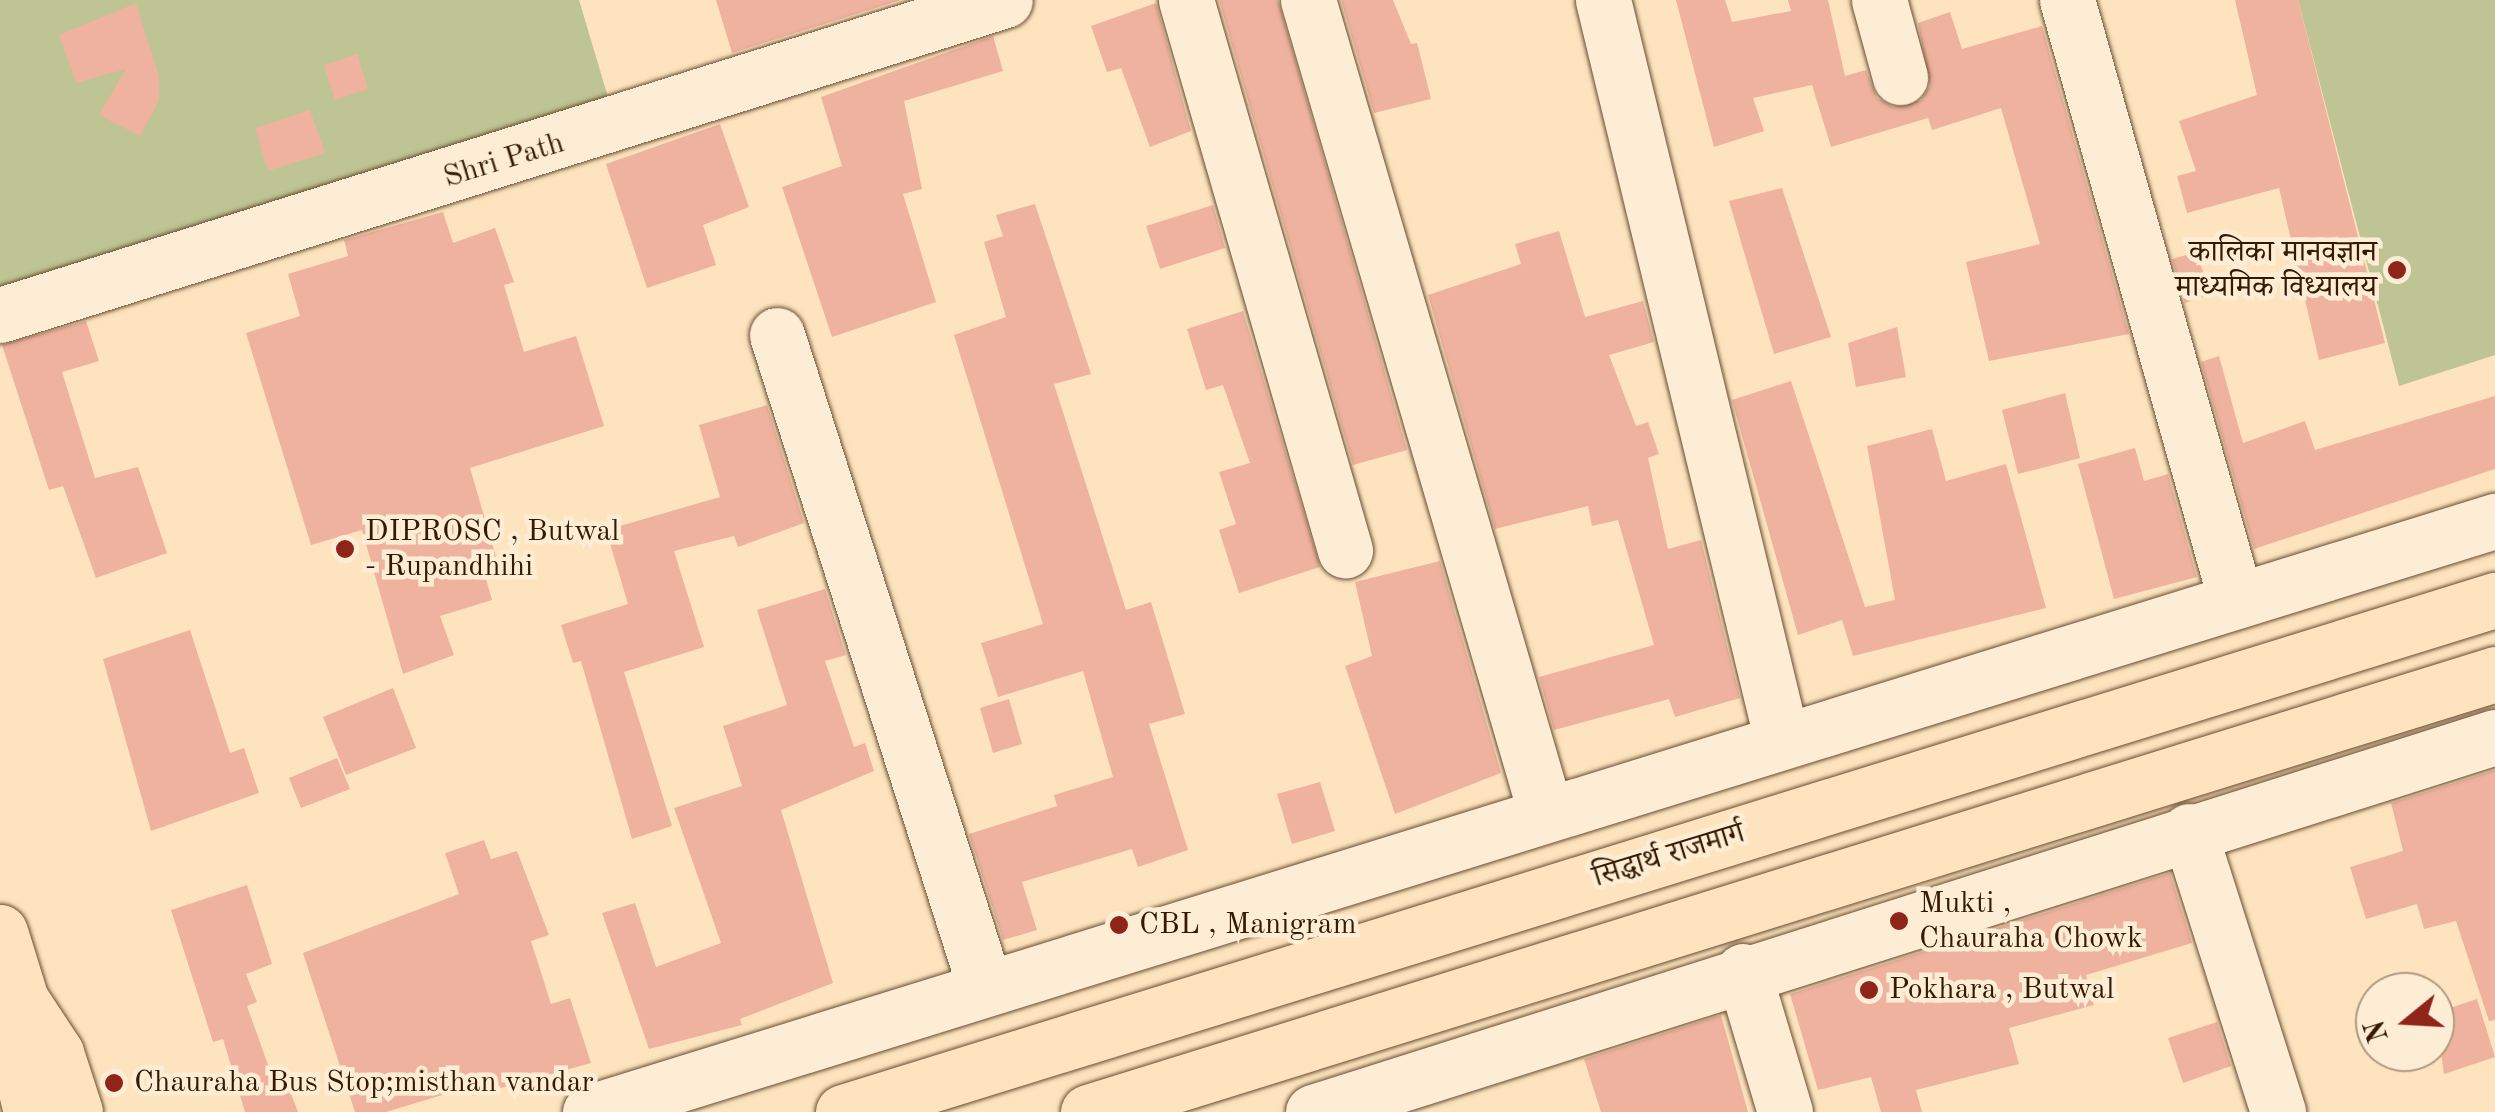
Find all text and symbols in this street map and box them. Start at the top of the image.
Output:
street label: Shri Path [439,126,569,196]
place label: कालिका मानवज्ञान माध्यमिक विध्यालय [2175,235,2377,306]
marker: कालिका मानवज्ञान माध्यमिक विध्यालय [2386,259,2408,281]
place label: DIPROSC , Butwal - Rupandhihi [365,514,619,584]
marker: DIPROSC , Butwal - Rupandhihi [334,538,356,560]
street label: सिद्धार्थ राजमार्ग [1589,816,1749,896]
place label: Mukti , Chauraha Chowk [1919,886,2143,956]
place label: CBL , Manigram [1139,907,1356,943]
marker: Mukti , Chauraha Chowk [1888,910,1910,932]
marker: CBL , Manigram [1108,914,1130,936]
place label: Pokhara , Butwal [1889,972,2114,1008]
north arrow [2355,972,2455,1072]
marker: Pokhara , Butwal [1858,979,1880,1001]
text: N [2362,1016,2395,1045]
place label: Chauraha Bus Stop;misthan vandar [134,1065,594,1101]
marker: Chauraha Bus Stop;misthan vandar [103,1072,125,1094]

